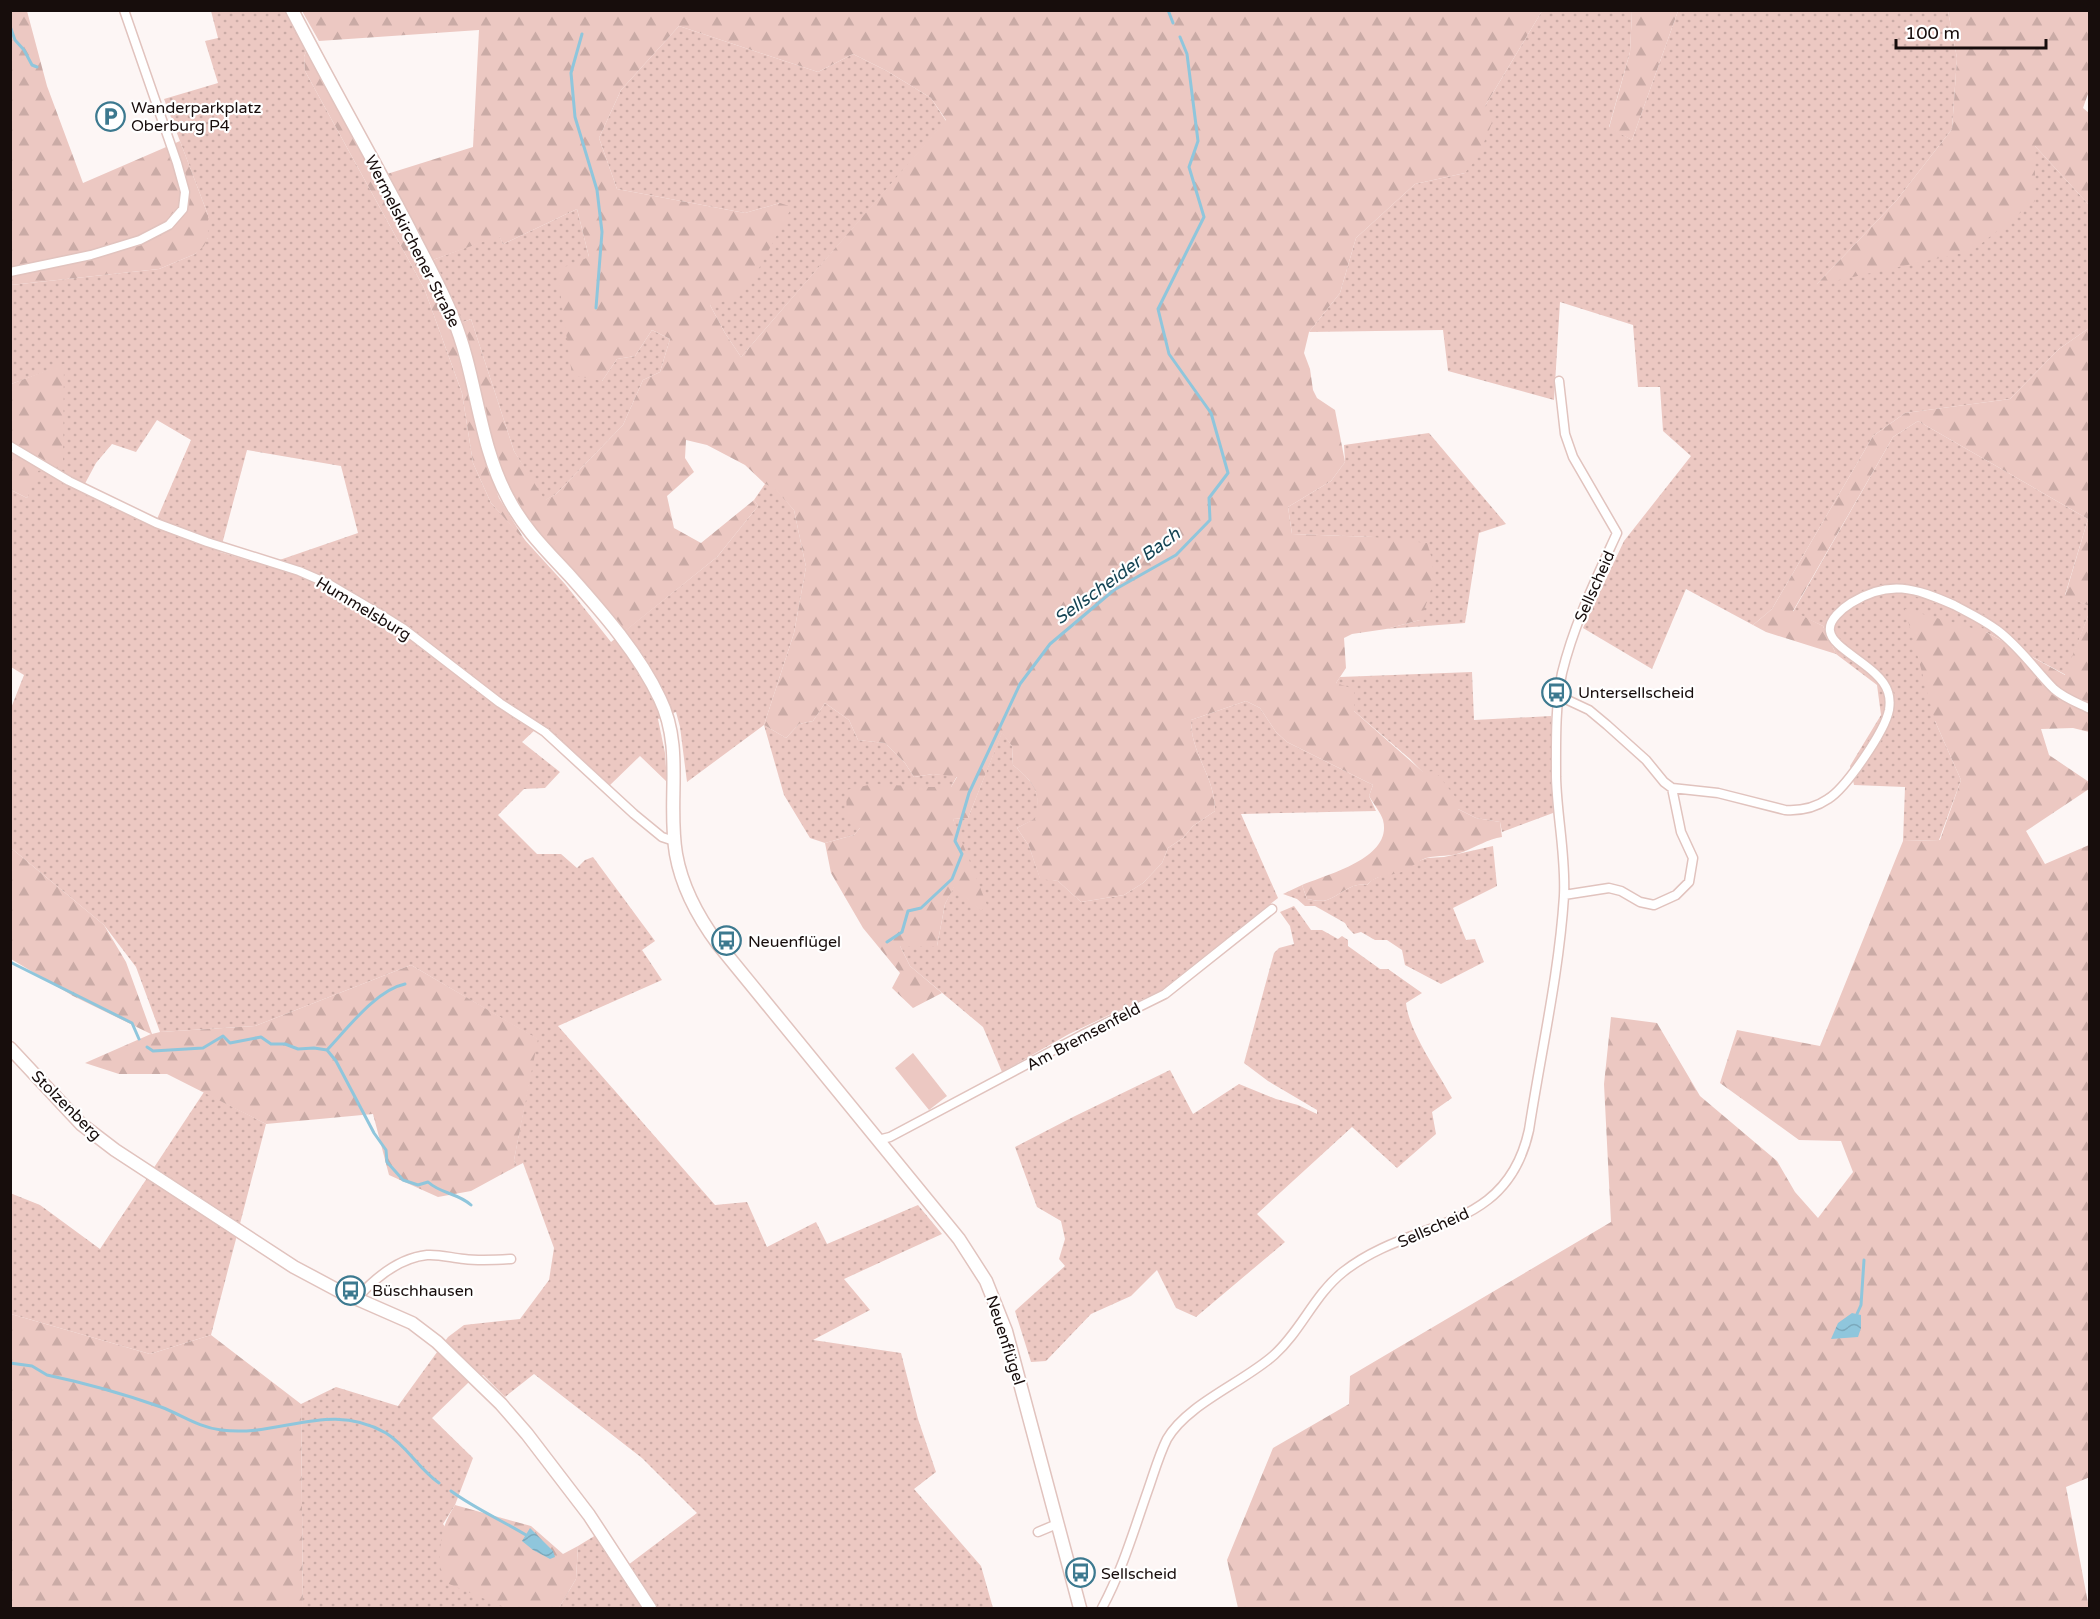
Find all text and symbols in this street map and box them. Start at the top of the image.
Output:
scale bar [1896,12,2046,50]
text: 100 m [1905,22,1960,44]
place label: Wanderparkplatz Oberburg P4 [131,98,261,136]
parking icon: Wanderparkplatz Oberburg P4 [94,100,126,132]
street label: Wermelskirchener Straße [360,152,464,331]
water label: Sellscheider Bach [1050,522,1185,629]
street label: Sellscheid [1570,548,1619,625]
street label: Hummelsburg [312,573,415,645]
bus stop icon: Untersellscheid [1541,676,1573,708]
place label: Untersellscheid [1578,683,1694,703]
bus stop icon: Neuenflügel [711,925,743,957]
place label: Neuenflügel [748,932,841,952]
street label: Am Bremsenfeld [1023,998,1144,1075]
street label: Stolzenberg [27,1066,106,1145]
street label: Sellscheid [1395,1203,1472,1252]
bus stop icon: Büschhausen [335,1274,367,1306]
place label: Büschhausen [372,1281,474,1301]
street label: Neuenflügel [981,1293,1029,1388]
bus stop icon: Sellscheid [1064,1557,1096,1589]
place label: Sellscheid [1101,1564,1177,1584]

